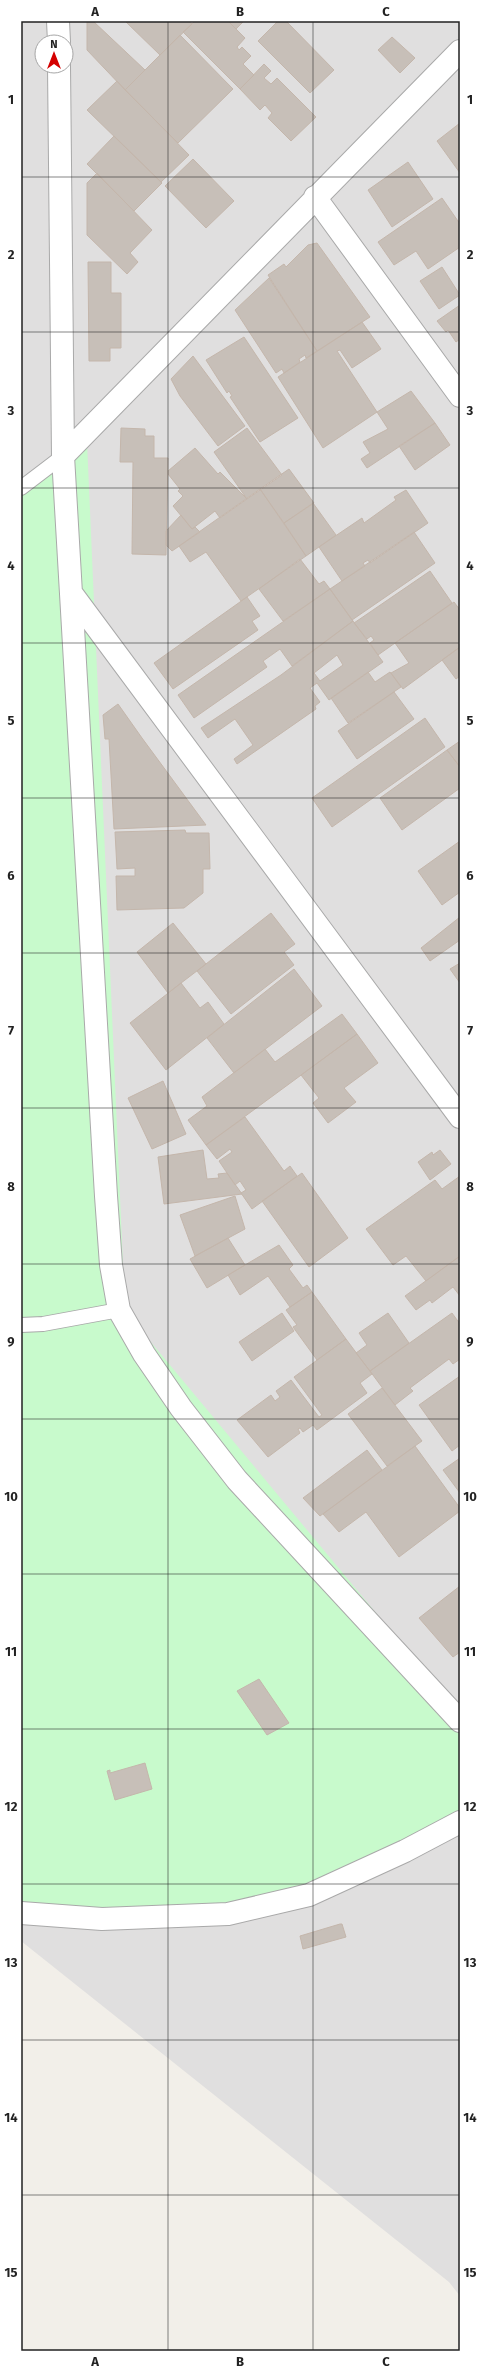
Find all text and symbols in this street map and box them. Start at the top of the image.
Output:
text: A [90,4,99,19]
text: B [236,4,244,19]
text: C [382,4,390,19]
north arrow [34,34,74,74]
text: N [50,38,58,51]
text: 1 [8,92,14,107]
text: 1 [467,92,473,107]
text: 2 [8,247,15,262]
text: 2 [467,247,474,262]
text: 3 [7,403,15,418]
text: 3 [466,403,474,418]
text: 4 [7,558,15,573]
text: 4 [466,558,474,573]
text: 5 [8,713,15,728]
text: 5 [467,713,474,728]
text: 6 [7,868,15,883]
text: 6 [466,868,474,883]
text: 7 [8,1023,14,1038]
text: 7 [467,1023,473,1038]
text: 8 [7,1179,15,1194]
text: 8 [466,1179,474,1194]
text: 9 [7,1334,15,1349]
text: 9 [466,1334,474,1349]
text: 10 [4,1489,18,1504]
text: 10 [463,1489,477,1504]
text: 11 [5,1644,17,1659]
text: 11 [464,1644,476,1659]
text: 12 [5,1799,18,1814]
text: 12 [464,1799,477,1814]
text: 13 [5,1955,18,1970]
text: 13 [464,1955,477,1970]
text: 14 [4,2110,18,2125]
text: 14 [463,2110,477,2125]
text: 15 [4,2265,18,2280]
text: 15 [463,2265,477,2280]
text: A [90,2354,99,2369]
text: B [236,2354,244,2369]
text: C [382,2354,390,2369]

